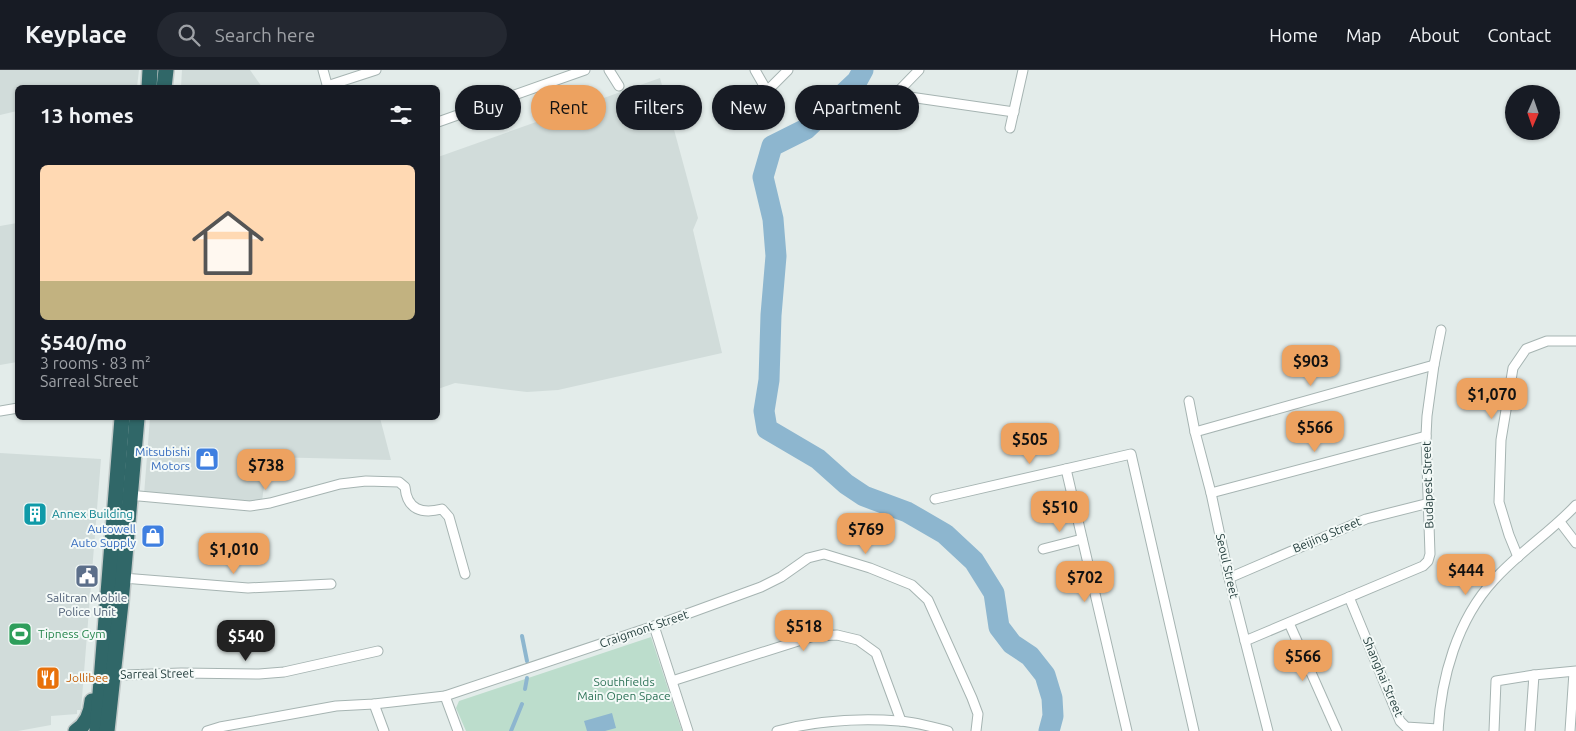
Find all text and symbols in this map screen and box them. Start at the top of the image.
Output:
search box [157,12,507,57]
text: Keyplace [25,21,127,48]
icon: search [175,21,203,49]
text: Search here [215,24,315,46]
text: Home [1269,25,1318,45]
text: Map [1346,25,1381,45]
text: About [1409,25,1459,45]
text: Contact [1487,25,1551,45]
chip: Buy [455,85,521,130]
chip: Rent [531,85,606,130]
chip: Filters [616,85,702,130]
chip: New [712,85,785,130]
chip: Apartment [795,85,919,130]
north arrow [1505,85,1560,140]
map controls [1505,85,1560,140]
icon: filters [387,101,415,129]
text: 13 homes [40,103,134,127]
icon: home [183,198,273,288]
text: $540/mo [40,330,127,354]
pin: $903 [1281,344,1341,387]
text: $903 [1293,352,1329,370]
text: 3 rooms · 83 m² [40,354,151,372]
text: Sarreal Street [40,372,138,390]
pin: $1,070 [1451,378,1533,420]
text: $1,070 [1467,385,1517,403]
pin: $566 [1285,410,1345,453]
text: $566 [1297,418,1333,436]
pin: $505 [1000,422,1060,465]
text: $505 [1012,430,1048,448]
street label: Budapest Street [1419,441,1436,529]
place label: Mitsubishi Motors [135,445,190,472]
shop icon: Mitsubishi Motors [194,446,220,472]
pin: $738 [236,448,296,491]
text: $738 [248,456,284,474]
pin: $510 [1030,490,1090,533]
text: $510 [1042,498,1078,516]
building icon: Annex Building [22,501,48,527]
place label: Annex Building [52,507,133,520]
pin: $769 [836,512,896,555]
street label: Beijing Street [1291,514,1363,555]
text: $769 [848,520,884,538]
place label: Autowell Auto Supply [71,522,136,549]
shop icon: Autowell Auto Supply [140,523,166,549]
pin: $1,010 [193,532,275,575]
street label: Seoul Street [1214,532,1241,600]
text: $1,010 [209,540,259,558]
pin: $444 [1436,554,1496,596]
pin: $702 [1055,560,1115,603]
text: $444 [1448,561,1484,579]
public building icon: Salitran Mobile Police Unit [74,563,100,589]
text: $702 [1067,568,1103,586]
place label: Salitran Mobile Police Unit [47,591,127,618]
street label: Craigmont Street [598,607,690,650]
pin: $518 [774,610,834,652]
text: $518 [786,617,822,635]
pin: $540 [216,620,276,662]
sports icon: Tipness Gym [7,621,33,647]
place label: Tipness Gym [38,627,106,640]
text: $540 [228,627,264,645]
street label: Shanghai Street [1361,635,1406,719]
pin: $566 [1273,640,1333,682]
text: $566 [1285,647,1321,665]
restaurant icon: Jollibee [35,665,61,691]
street label: Sarreal Street [120,666,194,681]
place label: Jollibee [66,671,108,684]
park label: Southfields Main Open Space [577,675,671,702]

